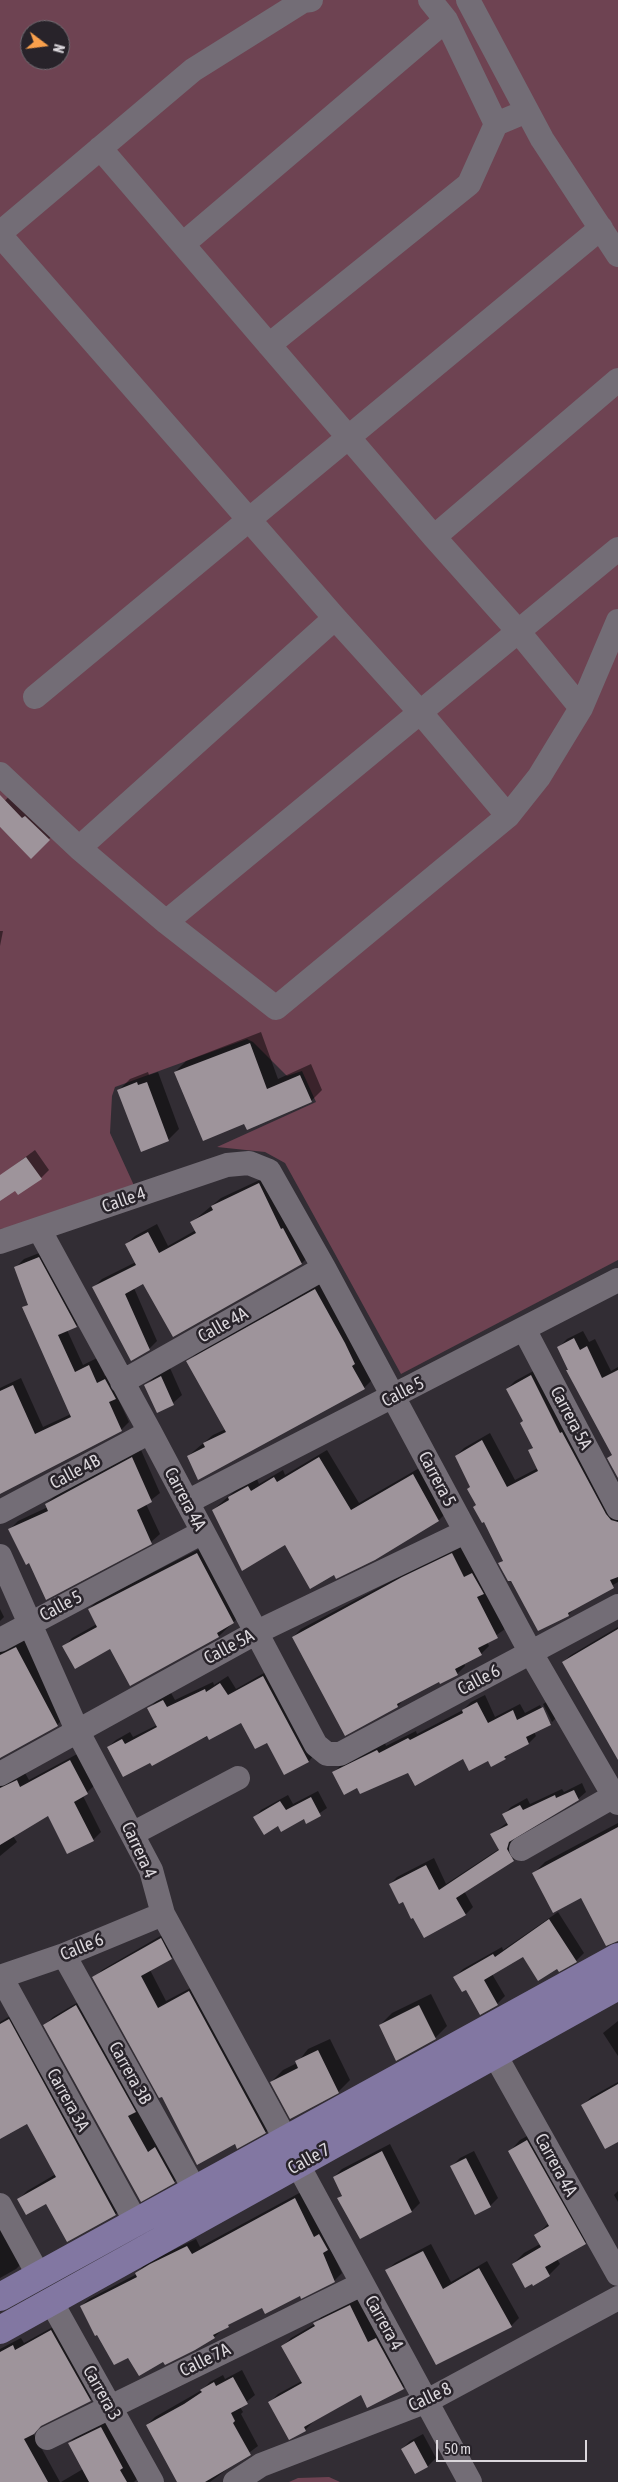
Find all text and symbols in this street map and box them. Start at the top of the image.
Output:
north arrow [20,20,70,70]
text: N [50,43,67,55]
street label: Calle 4 [99,1182,149,1218]
street label: Calle 4A [194,1303,252,1347]
street label: Calle 5 [378,1372,428,1412]
street label: Carrera 5A [545,1383,597,1453]
street label: Carrera 5 [413,1448,461,1510]
street label: Calle 4B [46,1450,104,1494]
street label: Carrera 4A [159,1464,211,1534]
street label: Calle 5 [36,1586,86,1626]
street label: Calle 5A [200,1625,258,1669]
street label: Calle 6 [454,1660,504,1700]
street label: Carrera 4 [117,1818,161,1882]
street label: Calle 6 [57,1929,107,1965]
street label: Carrera 3B [104,2038,156,2108]
street label: Carrera 3A [42,2065,94,2135]
street label: Carrera 4A [530,2130,582,2200]
street label: Calle 7 [284,2139,334,2179]
street label: Carrera 4 [360,2292,408,2354]
street label: Calle 7A [176,2339,234,2381]
street label: Carrera 3 [78,2362,126,2424]
street label: Calle 8 [405,2378,455,2416]
scale bar [438,2430,589,2462]
text: 50 m [444,2440,471,2457]

